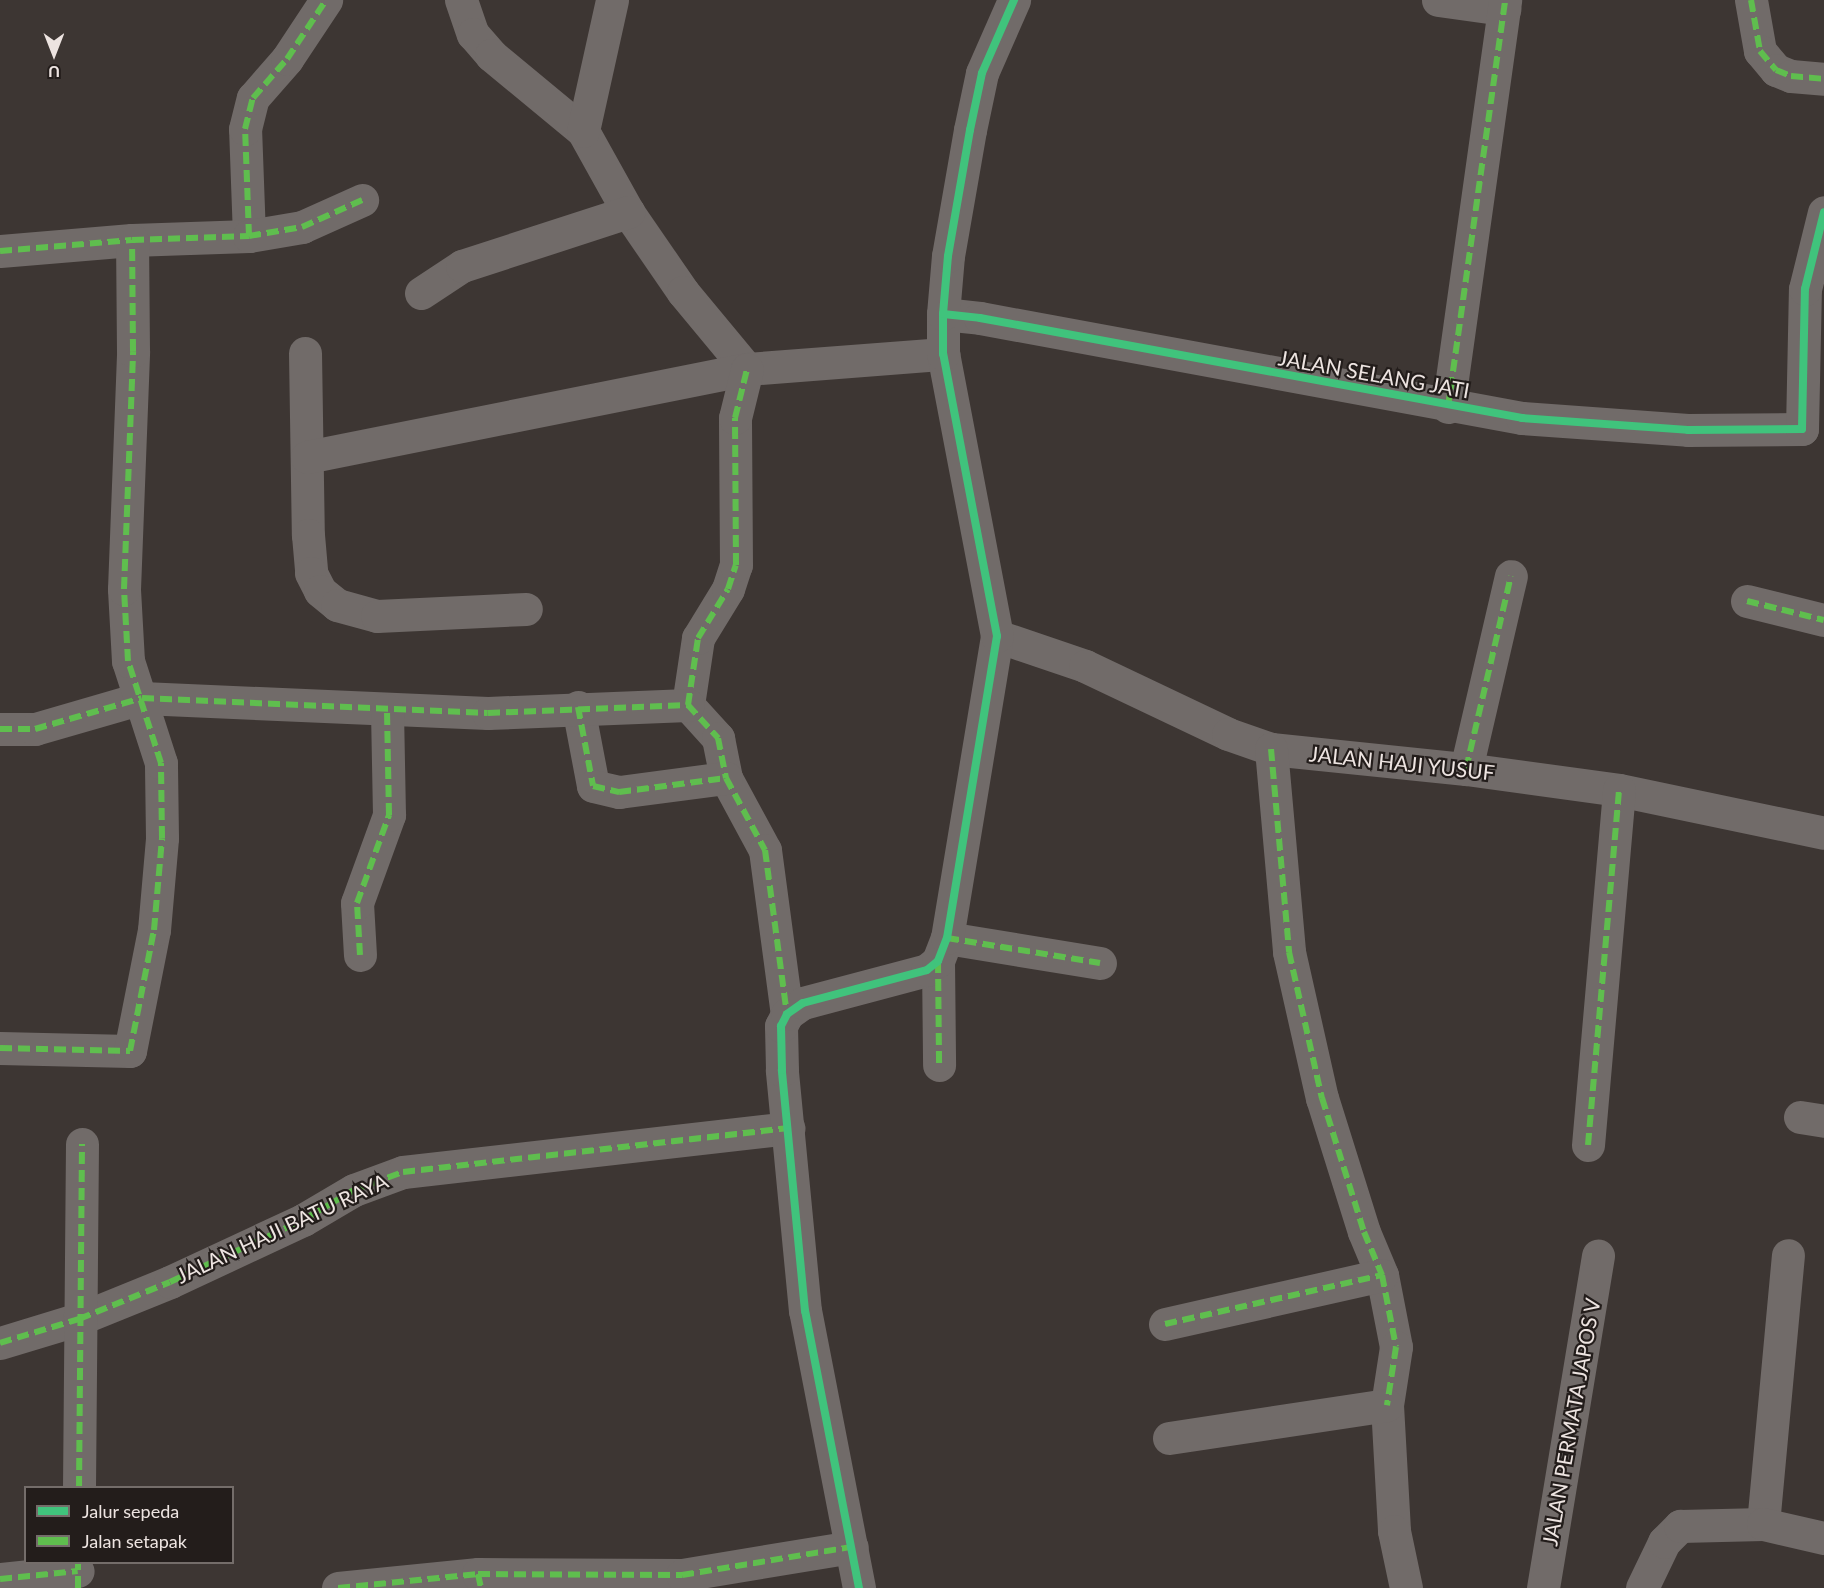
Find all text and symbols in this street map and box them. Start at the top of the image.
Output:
north arrow [24,24,84,84]
text: U [48,63,60,82]
street label: JALAN SELANG JATI [1276,345,1472,403]
street label: JALAN HAJI YUSUF [1308,741,1496,785]
street label: JALAN HAJI BATU RAYA [172,1168,392,1288]
street label: JALAN PERMATA JAPOS V [1537,1295,1605,1549]
legend [24,1486,234,1564]
text: Jalur sepeda [82,1500,179,1522]
text: Jalan setapak [82,1530,187,1552]

